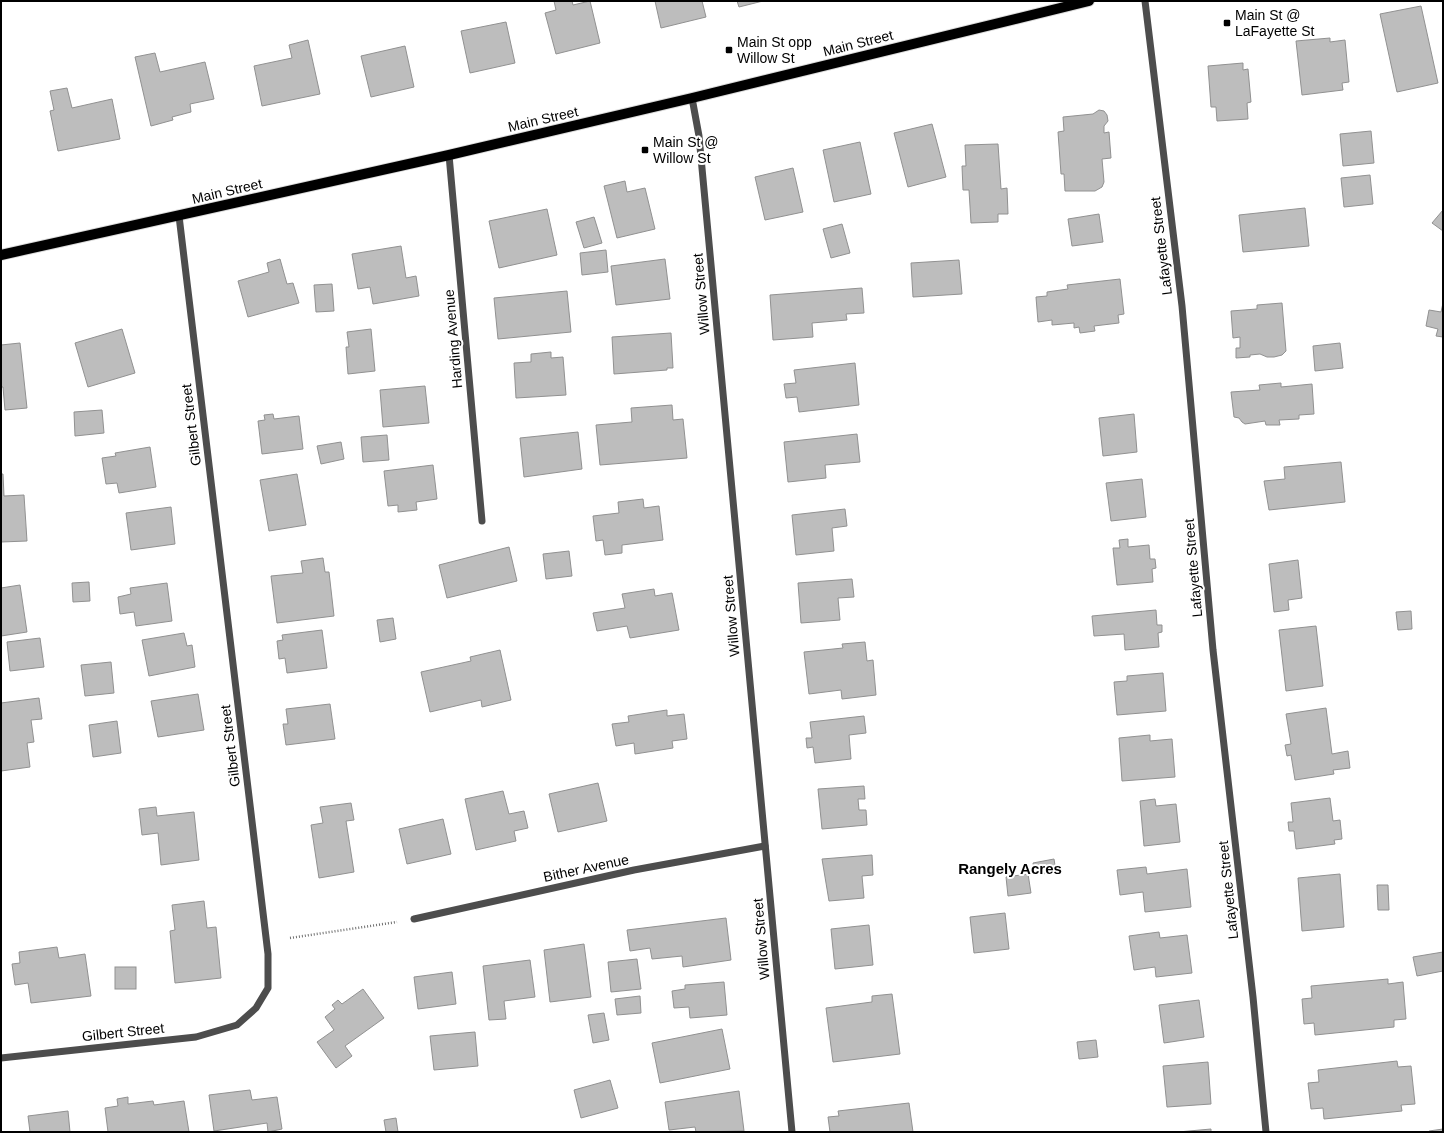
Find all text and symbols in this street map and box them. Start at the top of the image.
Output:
place label: Main St @ LaFayette St [1235,7,1314,39]
marker: Main St @ LaFayette St [1222,18,1232,28]
street label: Main Street [821,27,895,59]
place label: Main St opp Willow St [737,34,812,66]
marker: Main St opp Willow St [724,45,734,55]
street label: Main Street [506,103,580,135]
place label: Main St @ Willow St [653,134,719,166]
marker: Main St @ Willow St [640,145,650,155]
street label: Main Street [190,175,264,207]
street label: Lafayette Street [1147,196,1175,296]
street label: Willow Street [689,253,713,335]
street label: Harding Avenue [441,289,465,389]
street label: Gilbert Street [178,383,204,467]
street label: Lafayette Street [1181,518,1205,618]
street label: Willow Street [719,575,743,657]
street label: Gilbert Street [217,704,243,788]
street label: Lafayette Street [1215,840,1241,940]
street label: Bither Avenue [542,851,630,885]
district label: Rangely Acres [958,860,1062,877]
street label: Willow Street [749,898,773,980]
street label: Gilbert Street [81,1020,165,1044]

